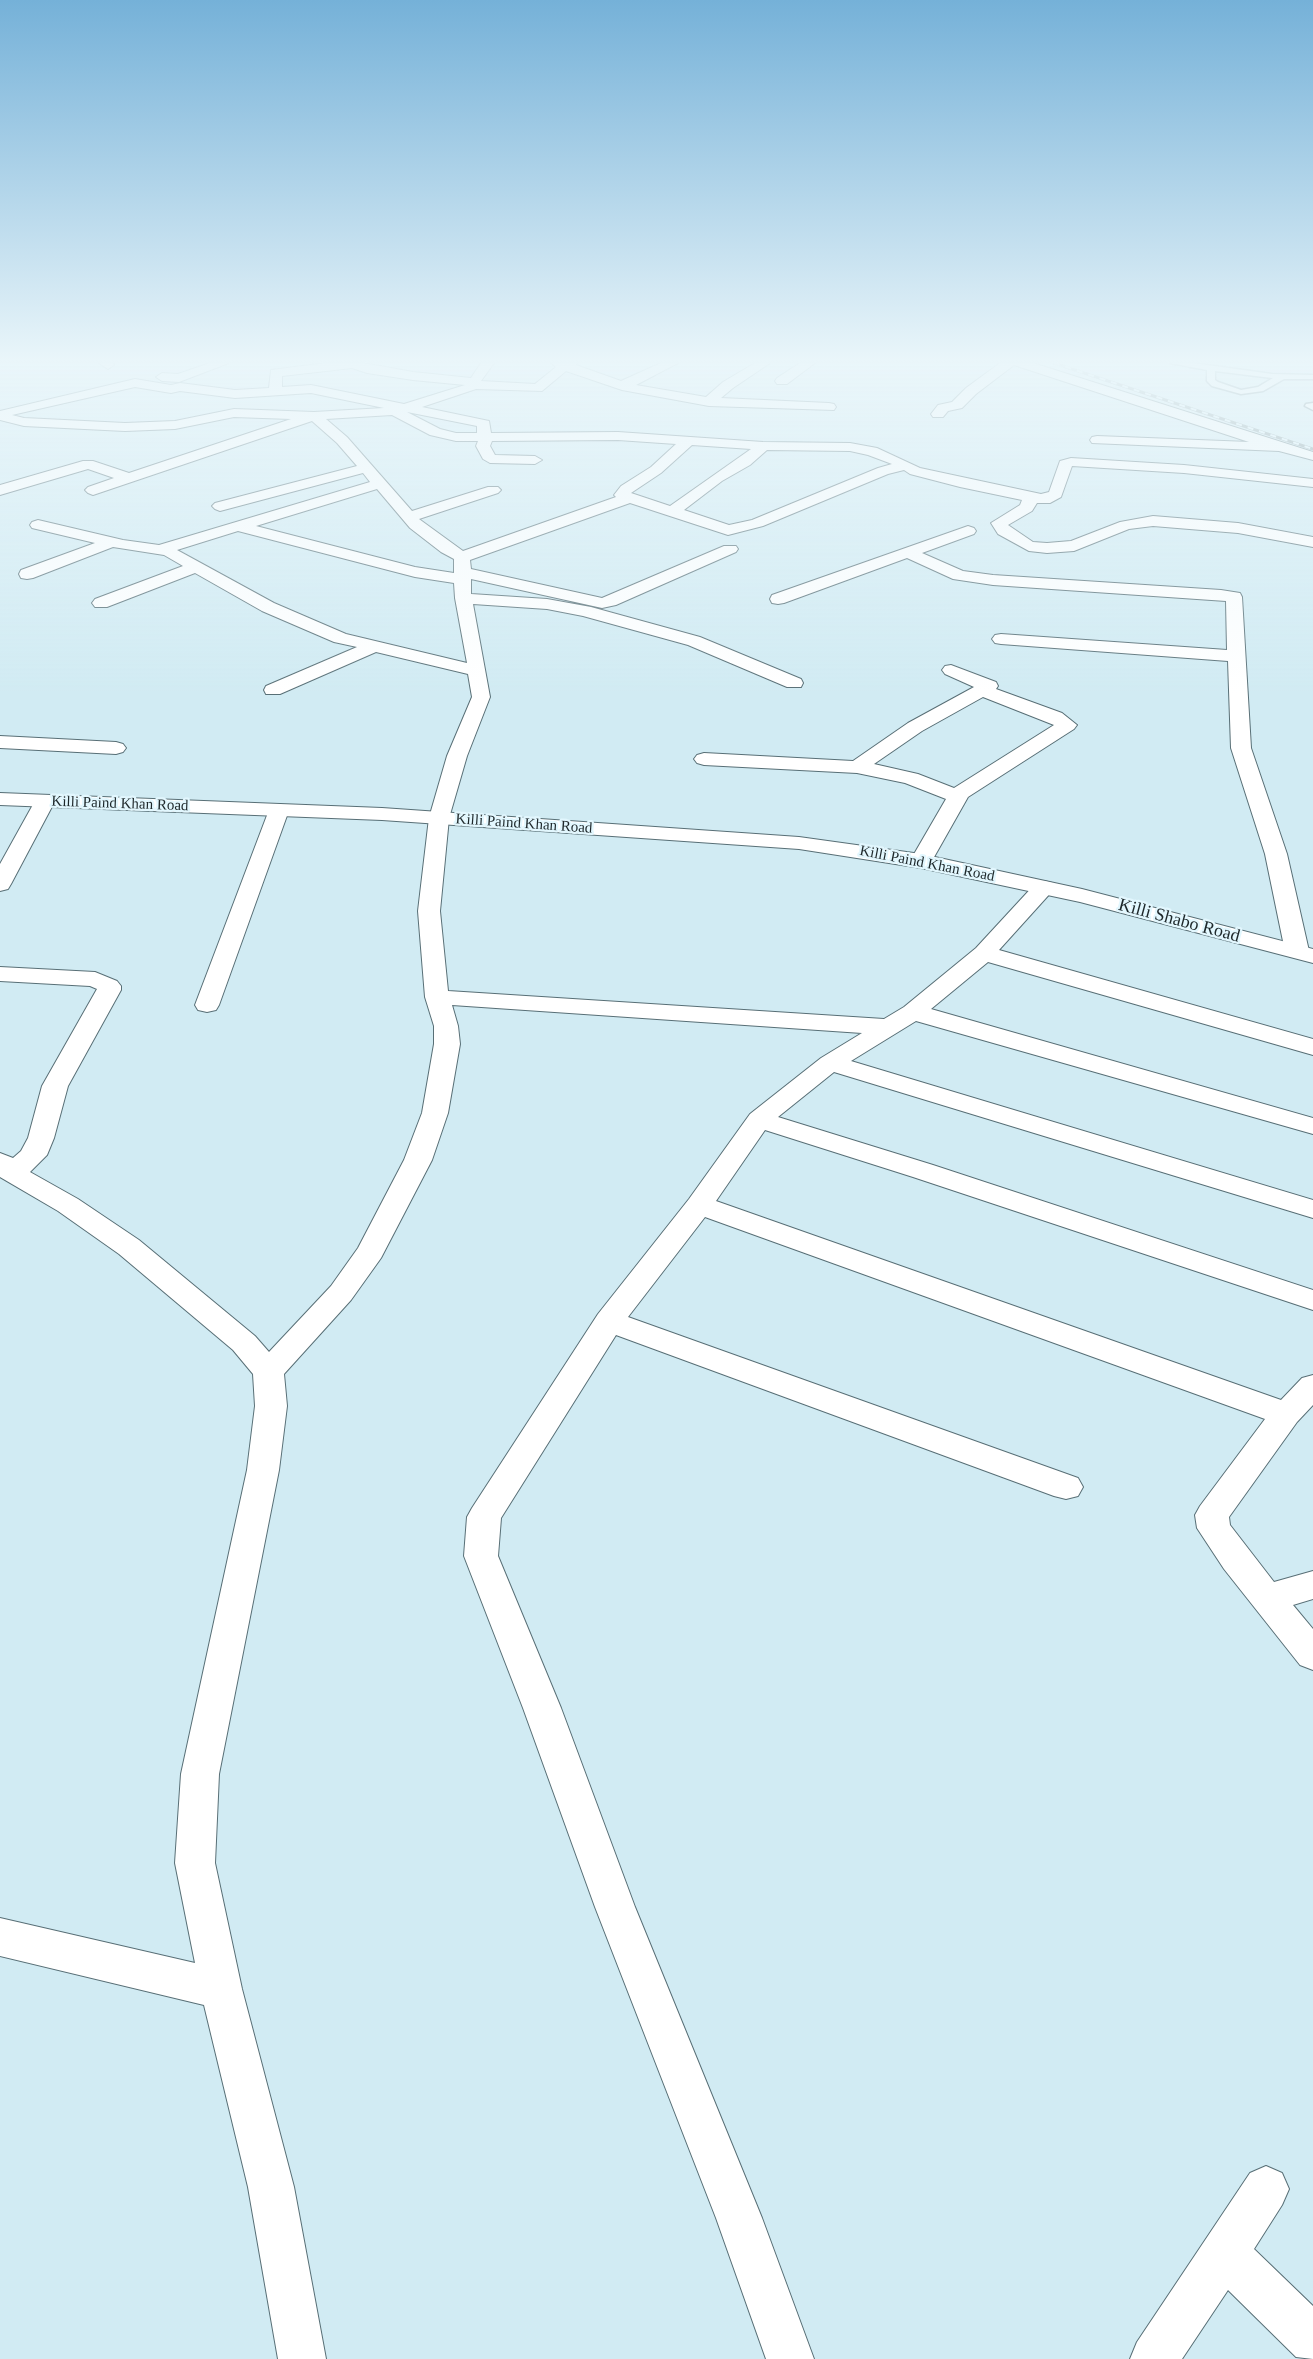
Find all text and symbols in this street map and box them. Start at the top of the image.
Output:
street label: Killi Paind Khan Road [51,793,189,815]
street label: Killi Paind Khan Road [455,810,593,838]
street label: Killi Paind Khan Road [858,842,996,886]
street label: Killi Shabo Road [1116,894,1242,948]

